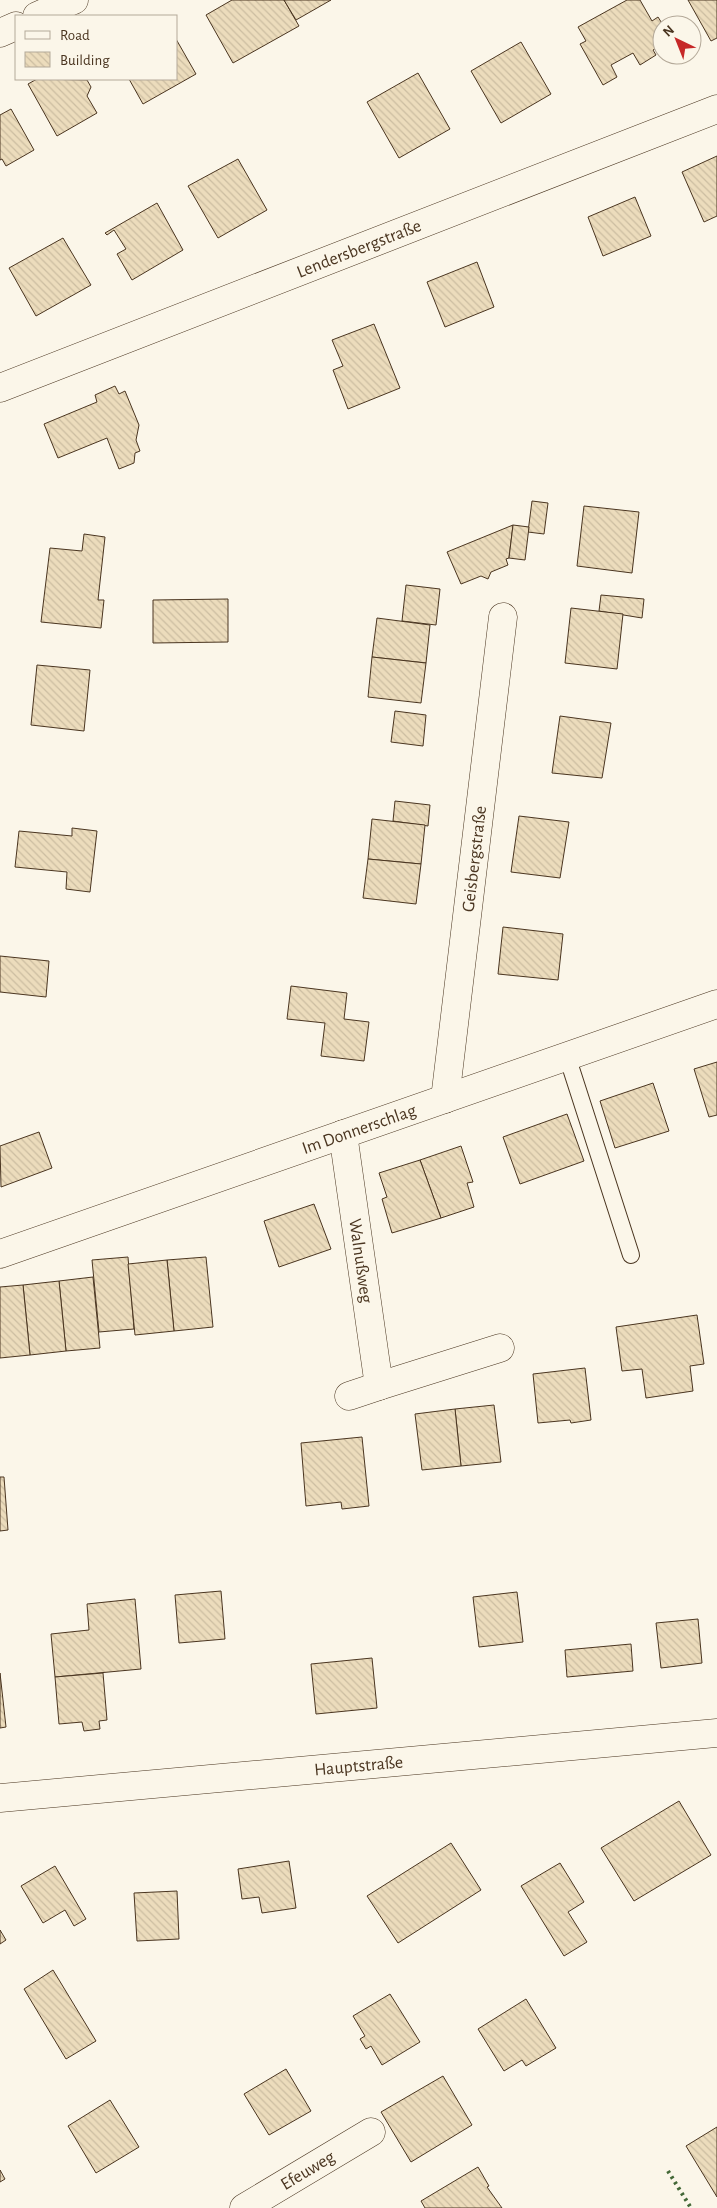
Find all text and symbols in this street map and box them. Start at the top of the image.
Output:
legend [15,15,178,80]
north arrow [652,15,702,65]
text: N [660,23,677,40]
text: Road [60,28,90,43]
text: Building [60,53,110,68]
street label: Lendersbergstraße [294,217,424,282]
street label: Geisbergstraße [460,805,490,913]
street label: Im Donnerschlag [300,1102,419,1158]
street label: Walnußweg [345,1217,375,1304]
street label: Hauptstraße [313,1754,404,1779]
street label: Efeuweg [278,2148,338,2194]

